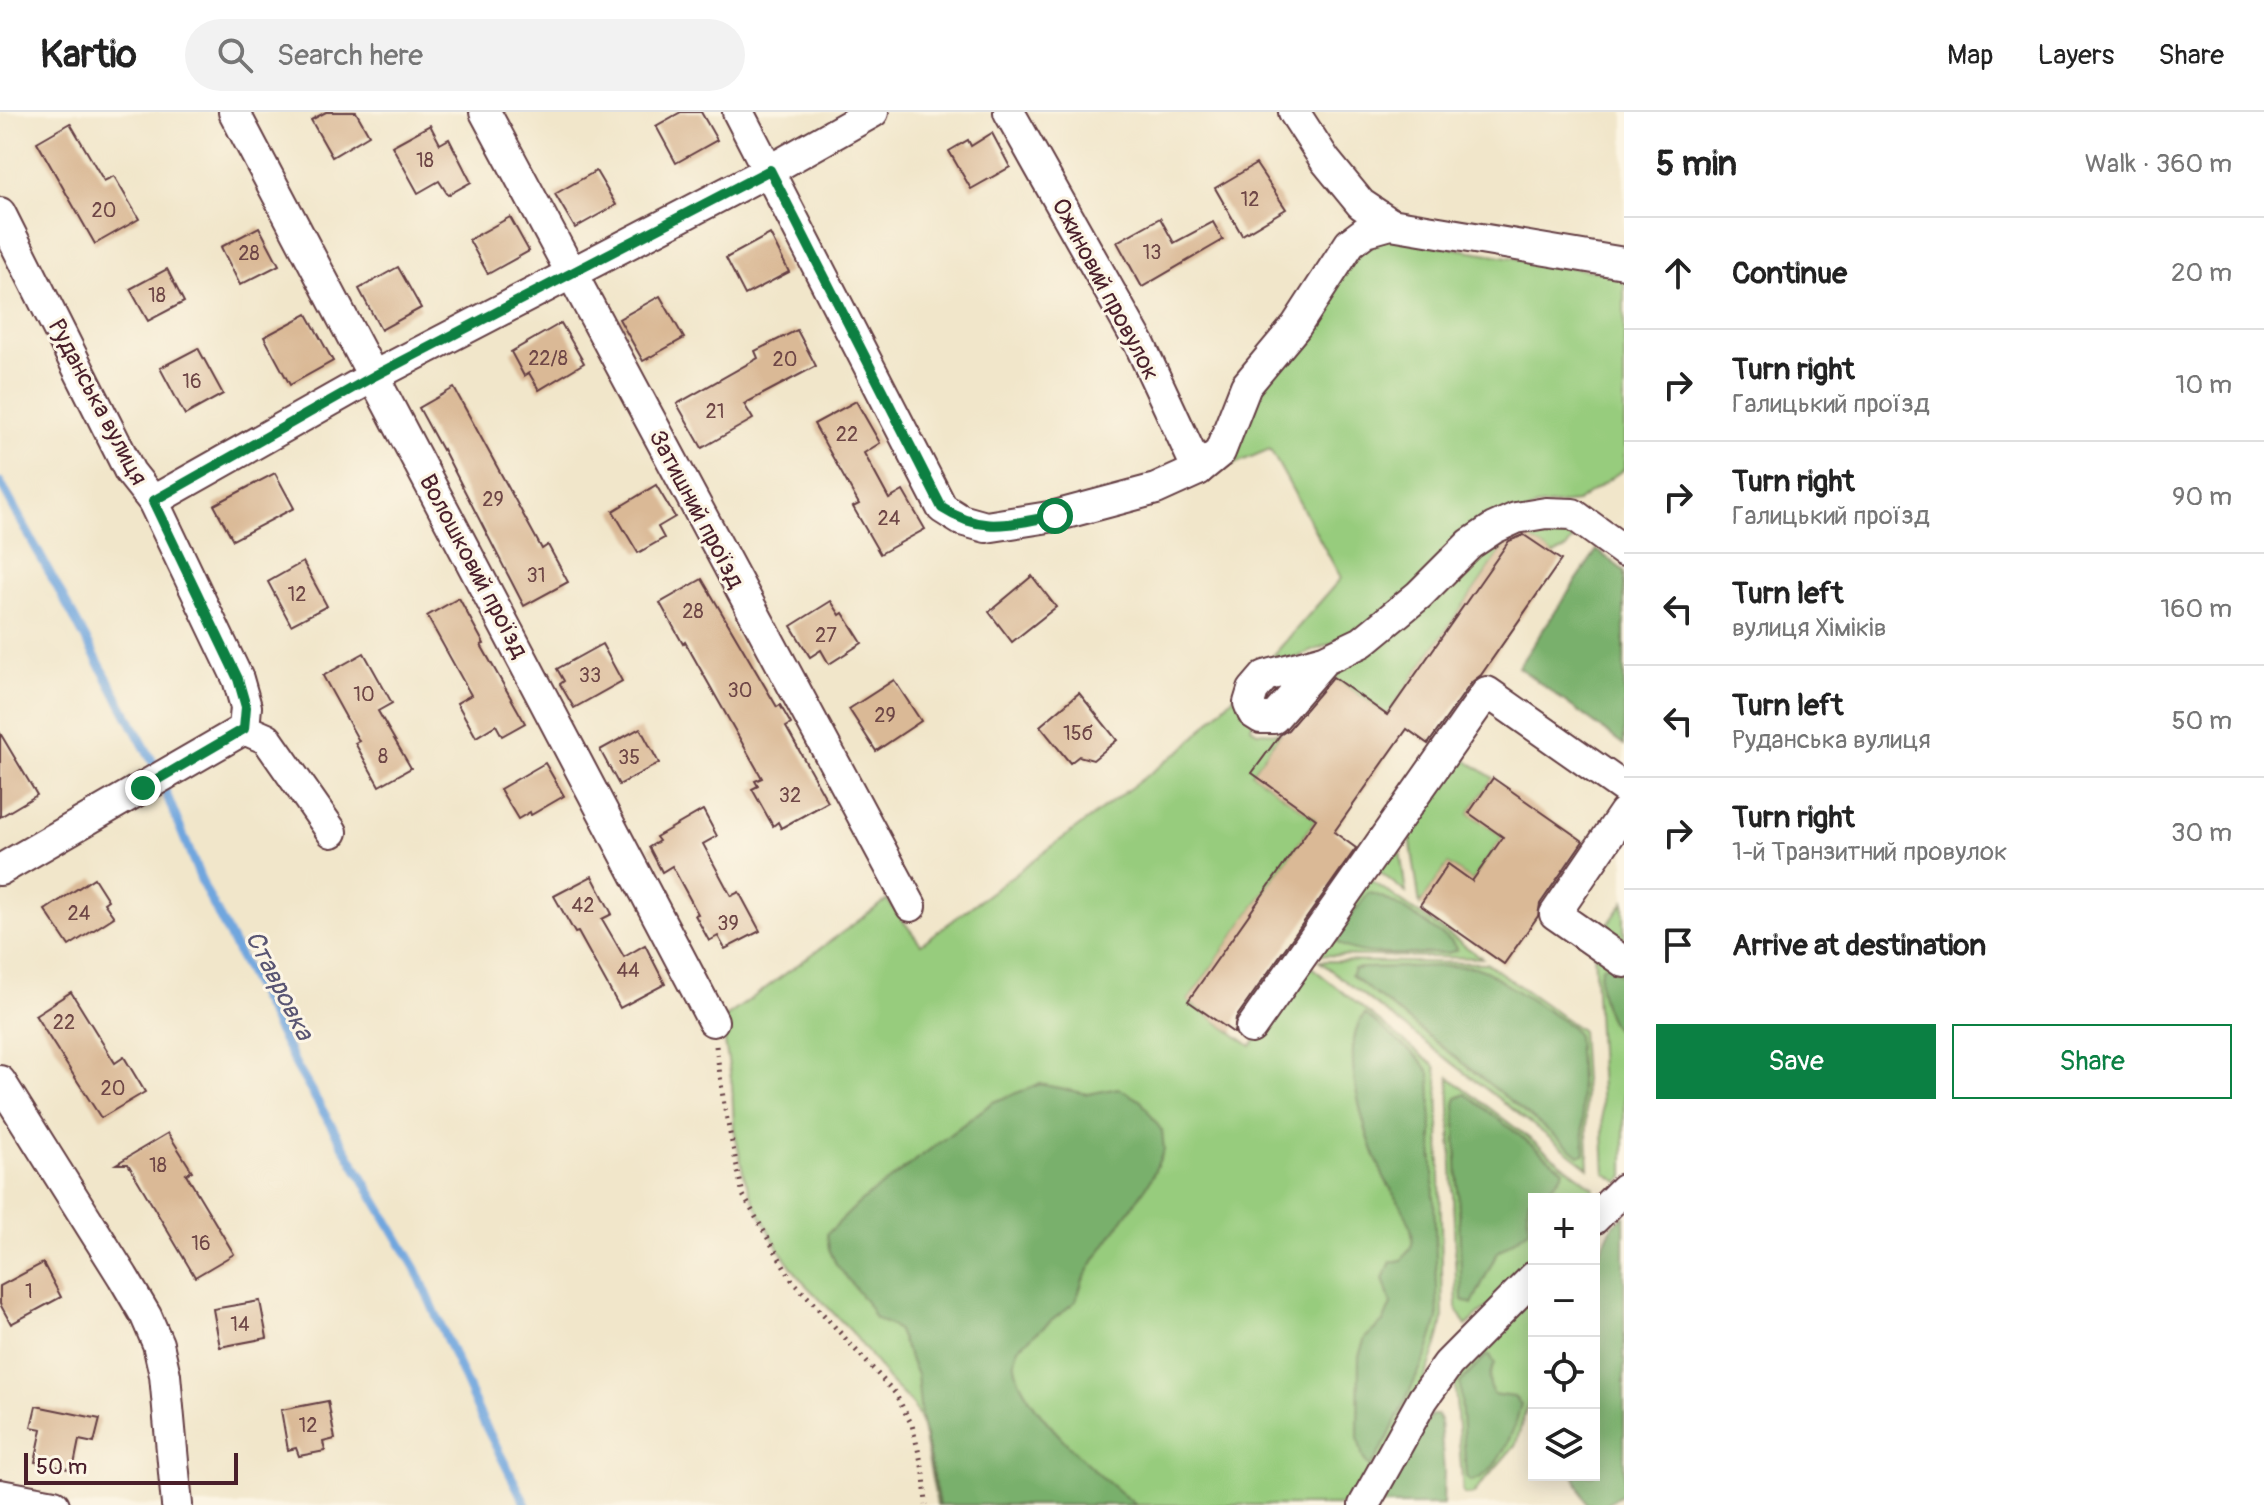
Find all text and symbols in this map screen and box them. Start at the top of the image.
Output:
search box [185,19,745,91]
text: Kartio [40,31,137,79]
icon: search [213,33,257,77]
text: Search here [277,37,423,74]
text: Map [1947,38,1993,73]
text: Layers [2037,38,2114,73]
text: Share [2158,38,2224,73]
text: 5 min [1656,143,1737,186]
house number: 18 [416,148,434,173]
text: Walk · 360 m [2085,148,2232,180]
house number: 12 [1241,187,1260,212]
street label: Ожиновий провулок [1045,193,1166,385]
house number: 20 [92,198,116,223]
house number: 13 [1143,240,1161,265]
house number: 28 [238,241,260,266]
icon: ahead [1656,251,1700,295]
text: Continue [1732,255,1847,292]
text: 20 m [2171,257,2232,289]
house number: 18 [148,283,166,308]
street label: Руданська вулиця [42,314,153,490]
house number: 22/8 [528,346,568,371]
house number: 20 [773,347,797,372]
text: Turn right [1732,351,1855,388]
icon: right [1656,363,1700,407]
house number: 16 [182,369,202,394]
text: 10 m [2175,369,2232,401]
text: Галицький проїзд [1732,388,1930,420]
house number: 21 [706,399,725,424]
house number: 22 [836,422,858,447]
street label: Затишний проїзд [643,425,751,594]
text: Turn right [1732,463,1855,500]
street label: Волошковий проїзд [413,469,535,664]
icon: right [1656,475,1700,519]
text: 90 m [2172,481,2232,513]
house number: 29 [482,487,504,512]
route start [1037,498,1073,534]
text: Галицький проїзд [1732,500,1930,532]
house number: 24 [878,506,901,531]
house number: 31 [527,563,545,588]
text: Turn left [1732,575,1843,612]
house number: 12 [288,582,307,607]
icon: left [1656,587,1700,631]
text: 160 m [2160,593,2232,625]
house number: 28 [682,599,704,624]
text: вулиця Хіміків [1732,612,1887,644]
house number: 27 [815,623,837,648]
house number: 33 [579,663,601,688]
house number: 30 [728,678,752,703]
house number: 10 [353,682,375,707]
text: Turn left [1732,687,1843,724]
icon: left [1656,699,1700,743]
house number: 29 [874,703,896,728]
text: 50 m [2171,705,2232,737]
house number: 15б [1063,721,1093,746]
text: Руданська вулиця [1732,724,1931,756]
house number: 8 [378,744,388,769]
house number: 35 [618,745,640,770]
route end [125,770,161,806]
house number: 32 [779,783,801,808]
text: Turn right [1732,799,1855,836]
icon: right [1656,811,1700,855]
text: 30 m [2171,817,2232,849]
text: 1-й Транзитний провулок [1732,836,2007,868]
house number: 42 [572,893,594,918]
house number: 24 [68,901,91,926]
house number: 39 [717,911,739,936]
icon: arrive [1656,923,1700,967]
water label: Ставровка [238,925,321,1047]
text: Arrive at destination [1732,927,1986,964]
house number: 44 [616,958,640,983]
house number: 22 [53,1010,75,1035]
button: Save [1656,1024,1936,1099]
button: Share [1952,1024,2232,1099]
house number: 20 [101,1076,125,1101]
house number: 18 [149,1153,167,1178]
map controls [1528,1193,1600,1481]
button: + [1528,1193,1600,1265]
house number: 16 [191,1231,211,1256]
button: − [1528,1265,1600,1337]
house number: 1 [25,1279,33,1304]
house number: 14 [230,1312,250,1337]
button: locate [1528,1337,1600,1409]
button: layers [1528,1409,1600,1481]
house number: 12 [299,1413,318,1438]
scale bar [24,1449,238,1485]
text: 50 m [36,1453,87,1481]

